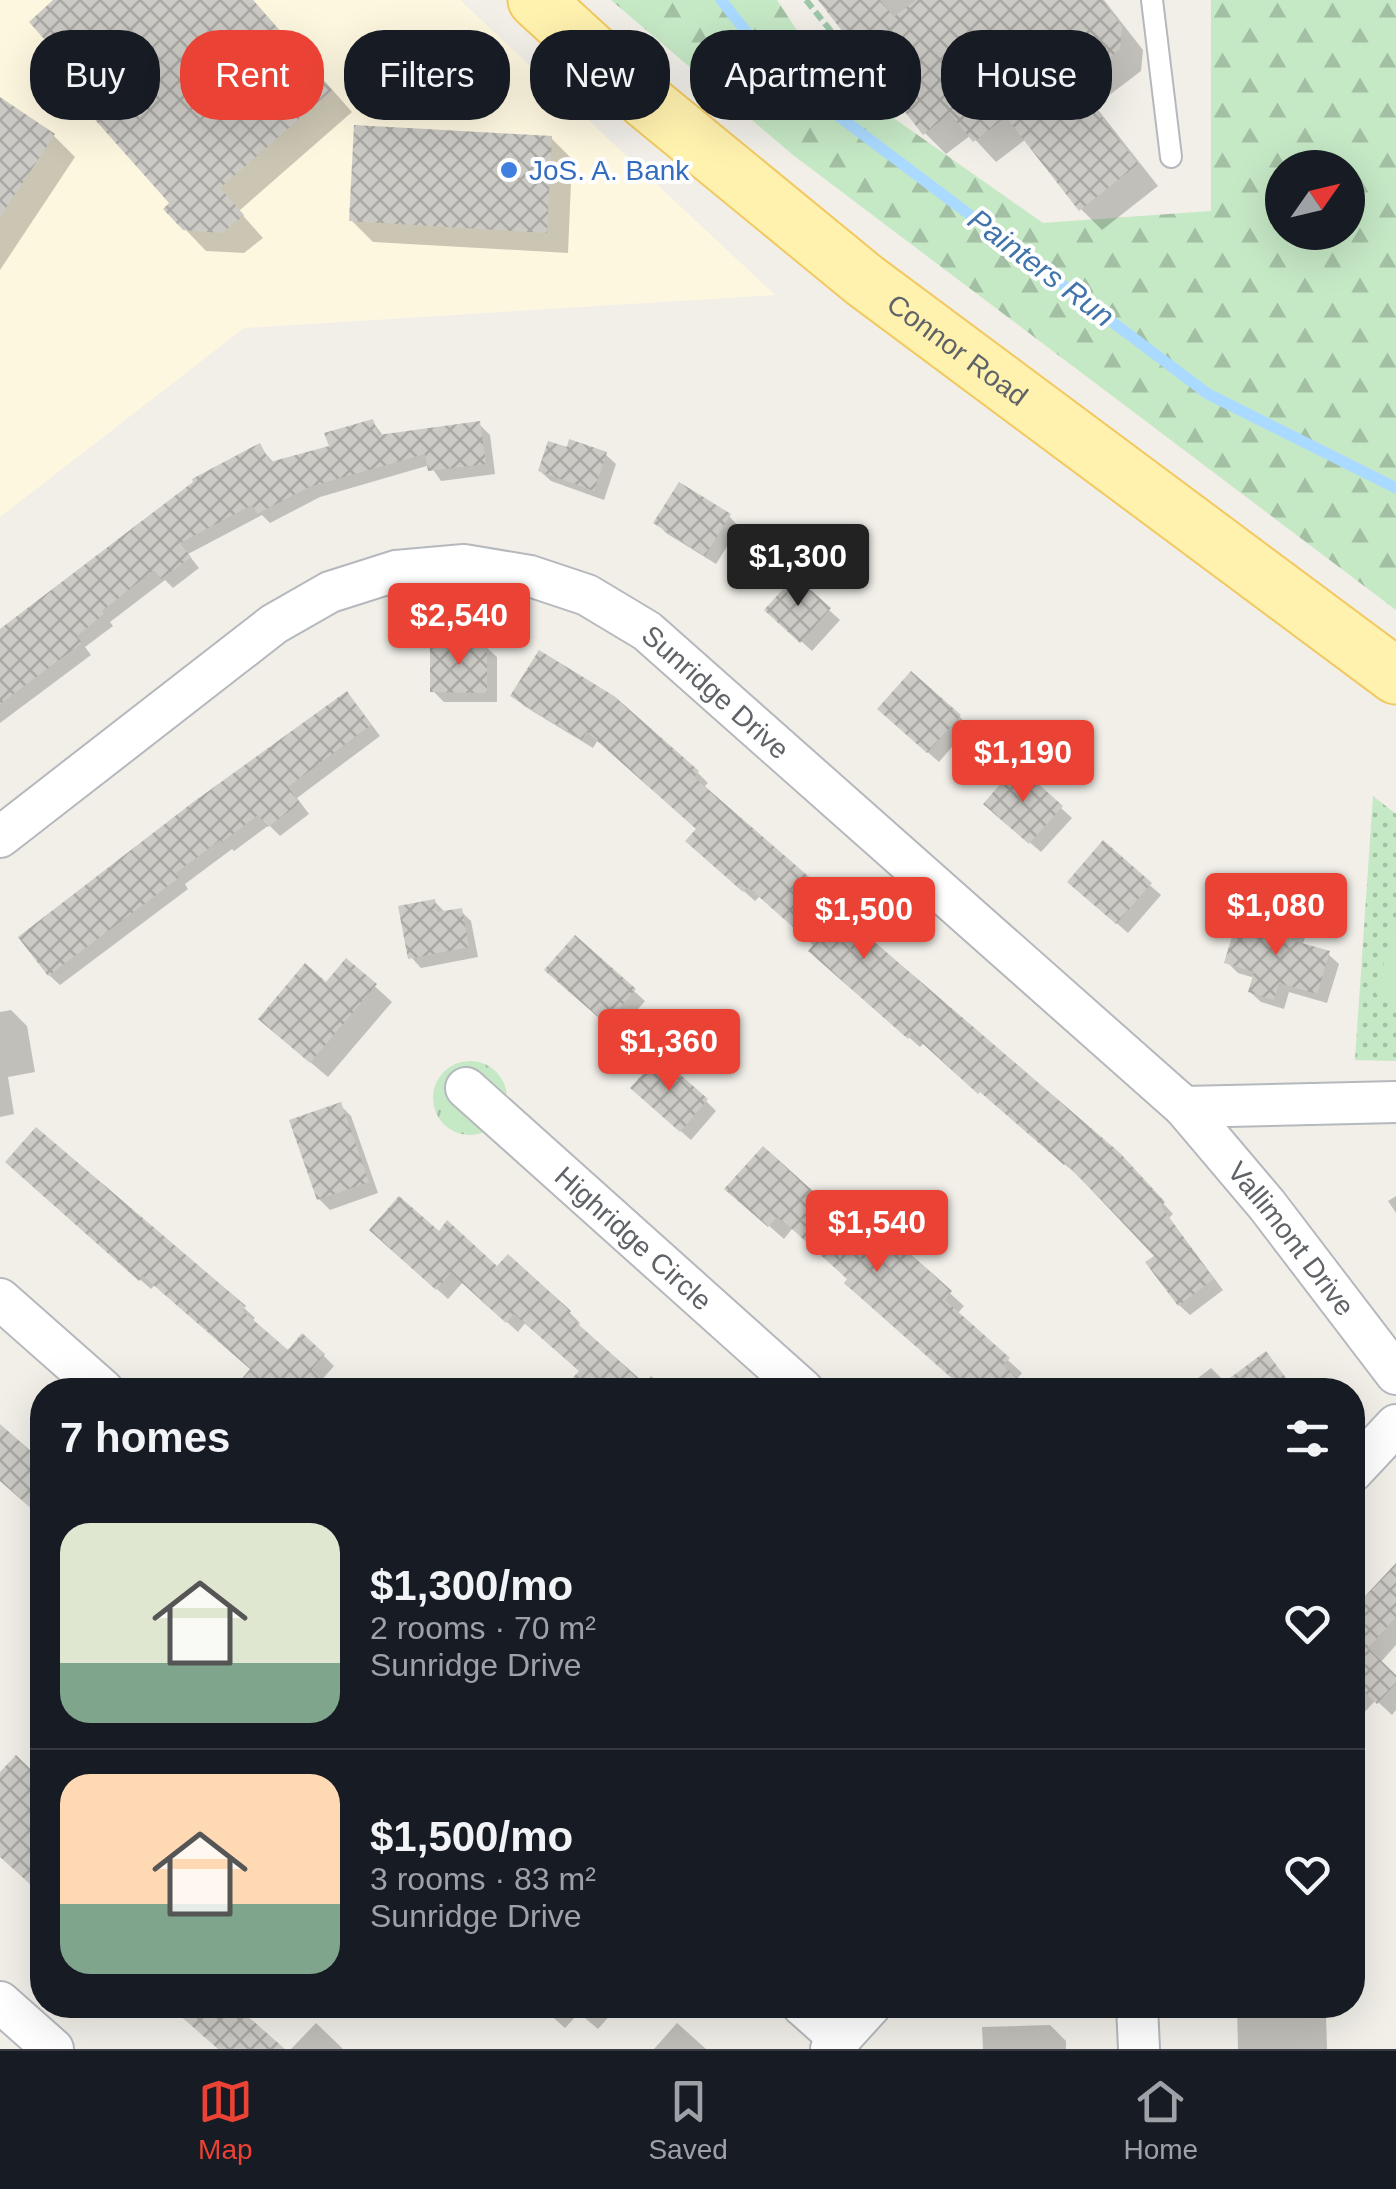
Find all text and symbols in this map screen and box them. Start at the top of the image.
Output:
chip: Buy [30,30,160,120]
chip: Rent [180,30,324,120]
chip: Filters [344,30,510,120]
chip: New [530,30,670,120]
chip: Apartment [690,30,921,120]
chip: House [941,30,1112,120]
north arrow [1265,150,1365,250]
map controls [1265,150,1365,250]
place label: JoS. A. Bank [529,155,690,186]
marker: JoS. A. Bank [498,159,520,181]
water label: Painters Run [962,202,1120,333]
street label: Connor Road [881,288,1033,412]
pin: $1,300 [717,524,879,609]
text: $1,300 [749,538,847,574]
pin: $2,540 [378,583,540,668]
text: $2,540 [410,597,508,633]
street label: Sunridge Drive [636,619,795,765]
pin: $1,190 [942,720,1104,805]
text: $1,190 [974,734,1072,770]
pin: $1,080 [1195,873,1357,958]
pin: $1,500 [783,877,945,962]
text: $1,080 [1227,887,1325,923]
text: $1,500 [815,891,913,927]
pin: $1,360 [588,1009,750,1094]
text: $1,360 [620,1023,718,1059]
street label: Vallimont Drive [1221,1156,1361,1322]
street label: Highridge Circle [549,1160,718,1317]
pin: $1,540 [796,1190,958,1275]
text: $1,540 [828,1204,926,1240]
icon: filters [1280,1411,1335,1466]
text: 7 homes [60,1414,230,1461]
text: $1,300/mo [370,1562,573,1609]
icon: home [140,1563,260,1683]
icon: heart [1280,1596,1335,1651]
text: 2 rooms · 70 m² [370,1610,596,1646]
text: Sunridge Drive [370,1647,582,1683]
text: $1,500/mo [370,1813,573,1860]
icon: home [140,1814,260,1934]
icon: heart [1280,1847,1335,1902]
text: 3 rooms · 83 m² [370,1861,596,1897]
text: Sunridge Drive [370,1898,582,1934]
tab: Map [198,2074,253,2166]
tab: Saved [648,2074,728,2166]
tab: Home [1123,2074,1198,2166]

